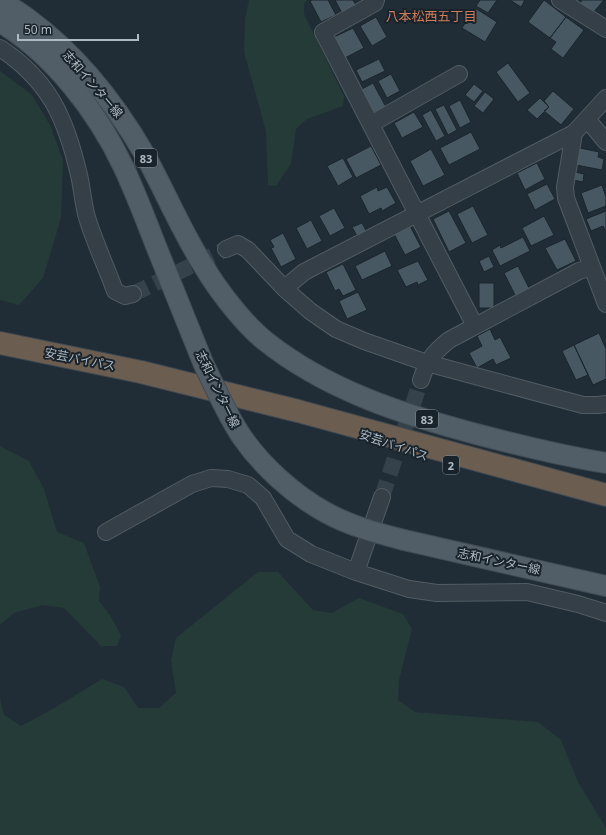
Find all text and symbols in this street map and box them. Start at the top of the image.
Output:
district label: 八本松西五丁目 [385,7,477,25]
scale bar [18,16,138,42]
text: 50 m [24,21,52,38]
street label: 志和インター線 [59,47,127,121]
road number: 83 [135,149,157,167]
street label: 安芸バイパス [43,344,117,374]
street label: 志和インター線 [192,348,244,430]
road number: 83 [416,410,438,428]
street label: 安芸バイパス [357,425,431,465]
road number: 2 [443,456,459,474]
street label: 志和インター線 [456,544,542,578]

